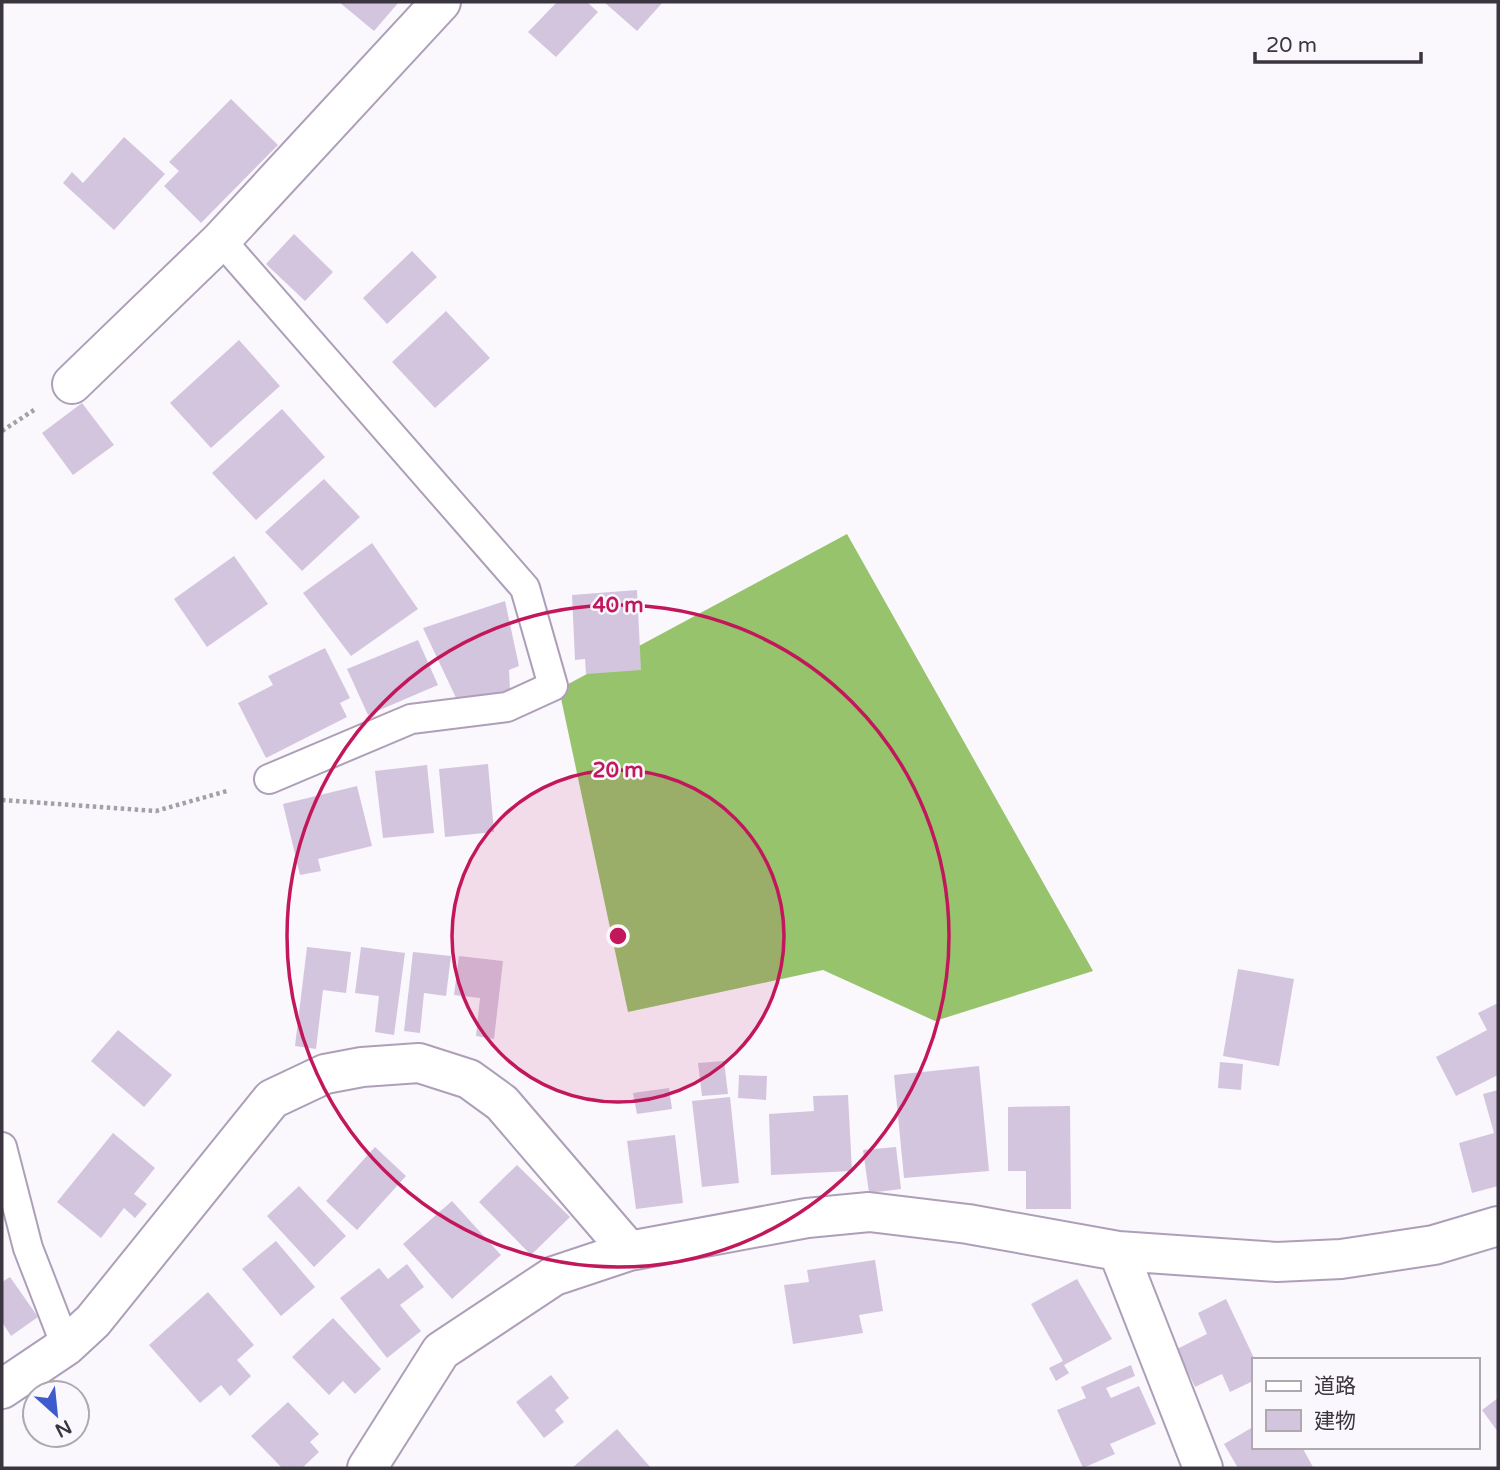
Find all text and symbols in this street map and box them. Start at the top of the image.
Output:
scale bar [1255,21,1421,65]
text: 20 m [1266,33,1317,58]
text: 40 m [592,593,644,618]
text: 20 m [592,758,644,783]
centre of rings [606,924,630,948]
legend [1252,1358,1479,1449]
text: 道路 [1314,1374,1356,1399]
north arrow [21,1379,91,1449]
text: 建物 [1314,1409,1356,1434]
text: N [51,1415,75,1442]

